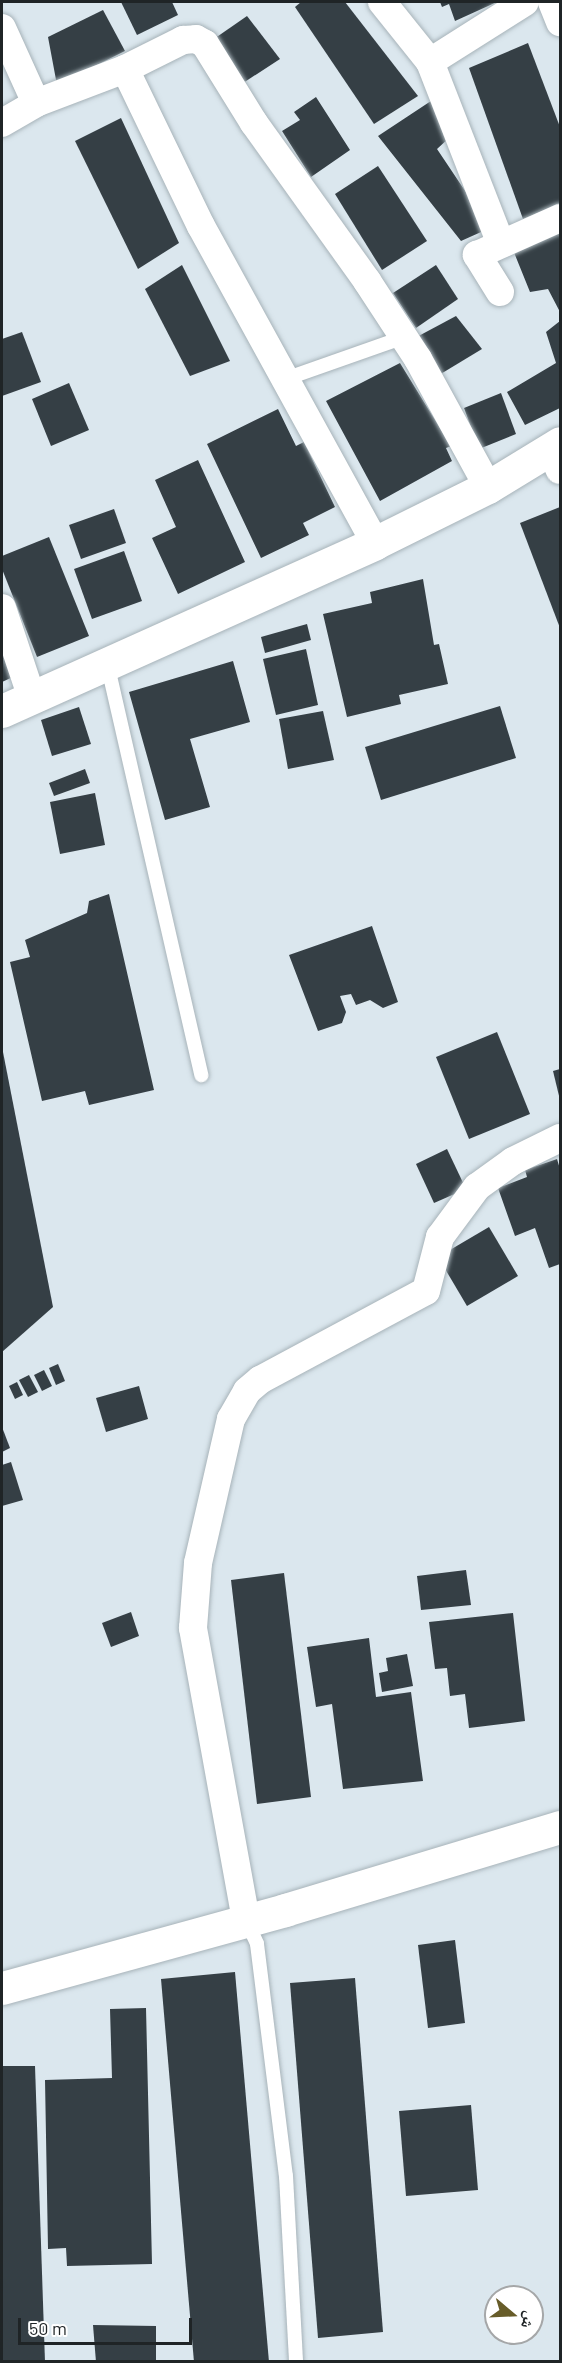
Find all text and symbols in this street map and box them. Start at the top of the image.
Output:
north arrow [484,2285,544,2345]
scale bar [21,2306,195,2344]
text: ش [518,2309,541,2331]
text: 50 m [29,2317,67,2339]

